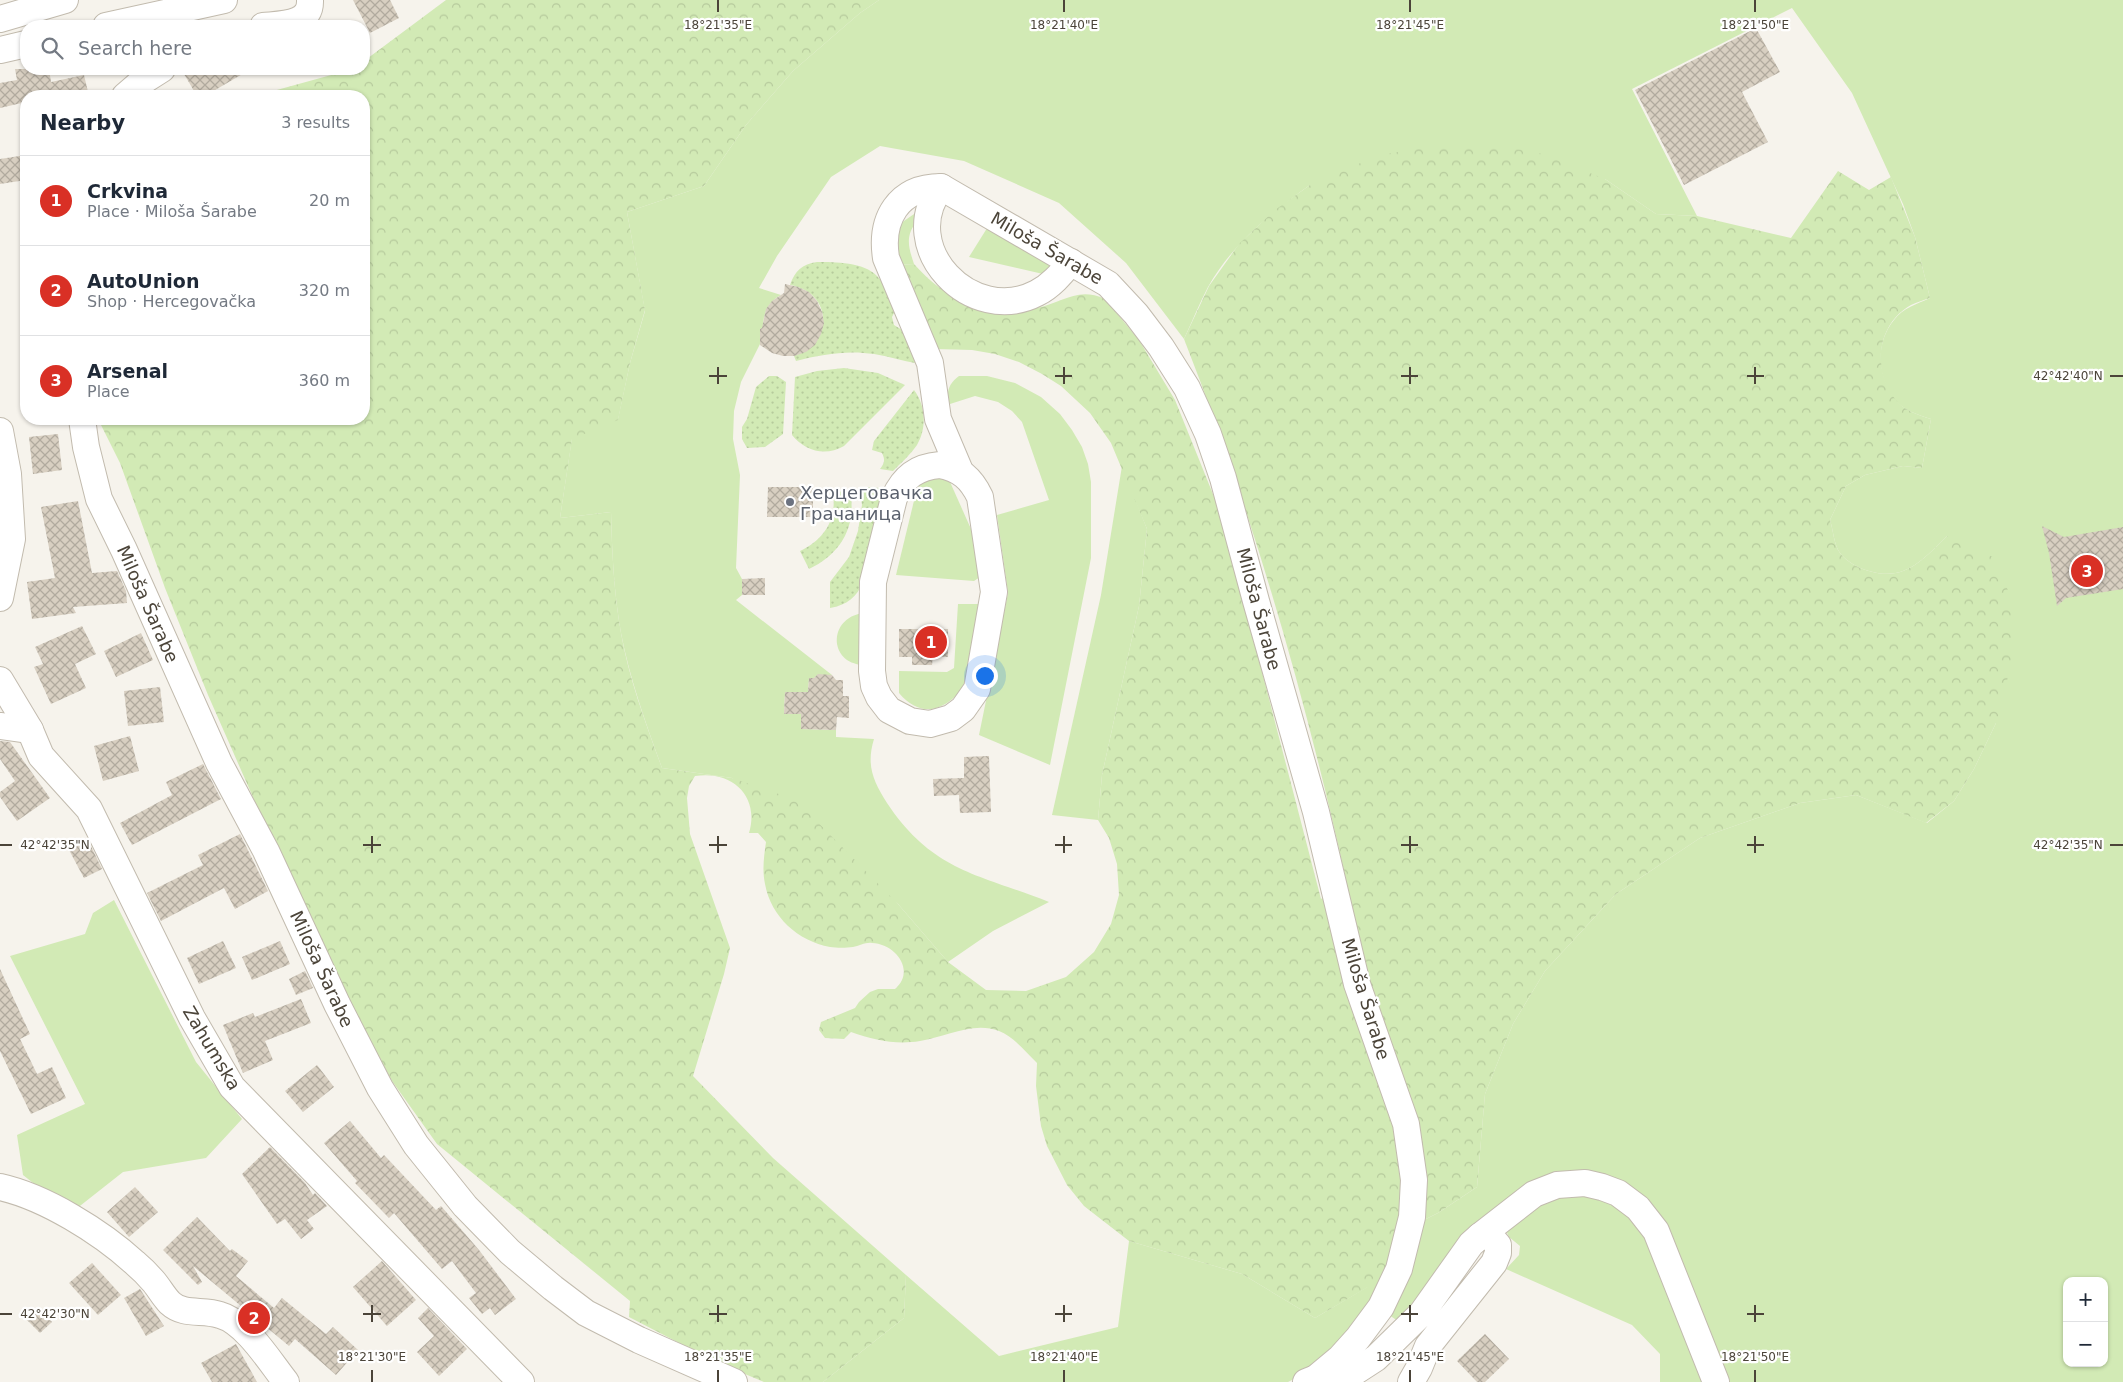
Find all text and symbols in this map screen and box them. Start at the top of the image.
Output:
text: 18°21'35"E [684,18,752,32]
text: 18°21'40"E [1030,18,1098,32]
text: 18°21'45"E [1376,18,1444,32]
text: 18°21'50"E [1721,18,1789,32]
search box [20,20,370,75]
icon: search [38,34,66,62]
text: Search here [78,37,192,59]
text: Nearby [40,111,125,135]
text: 3 results [281,113,350,132]
text: Crkvina [87,180,168,202]
text: 1 [50,191,62,210]
text: 20 m [309,191,350,210]
text: Place · Miloša Šarabe [87,202,257,221]
street label: Miloša Šarabe [987,207,1107,289]
text: AutoUnion [87,270,199,292]
text: 2 [50,281,62,300]
text: 320 m [299,281,350,300]
text: Shop · Hercegovačka [87,292,256,311]
text: Arsenal [87,360,168,382]
text: 42°42'40"N [2033,369,2103,383]
text: 3 [50,371,62,390]
text: 360 m [299,371,350,390]
text: Place [87,382,130,401]
place label: Херцеговачка Грачаница [800,482,933,524]
marker: Херцеговачка Грачаница [784,496,796,508]
street label: Miloša Šarabe [113,542,183,666]
street label: Miloša Šarabe [1233,545,1285,673]
pin: 3 [2071,552,2103,590]
pin: 1 [915,623,947,661]
your location [972,663,998,689]
text: 42°42'35"N [20,838,90,852]
text: 42°42'35"N [2033,838,2103,852]
street label: Miloša Šarabe [286,907,358,1031]
street label: Miloša Šarabe [1338,936,1394,1062]
street label: Zahumska [179,1002,245,1094]
map controls [2063,1277,2108,1367]
button: + [2063,1277,2108,1322]
pin: 2 [238,1299,270,1337]
text: 42°42'30"N [20,1307,90,1321]
button: − [2063,1322,2108,1367]
text: 18°21'30"E [338,1350,406,1364]
text: 18°21'35"E [684,1350,752,1364]
text: 18°21'40"E [1030,1350,1098,1364]
text: 18°21'45"E [1376,1350,1444,1364]
text: 18°21'50"E [1721,1350,1789,1364]

